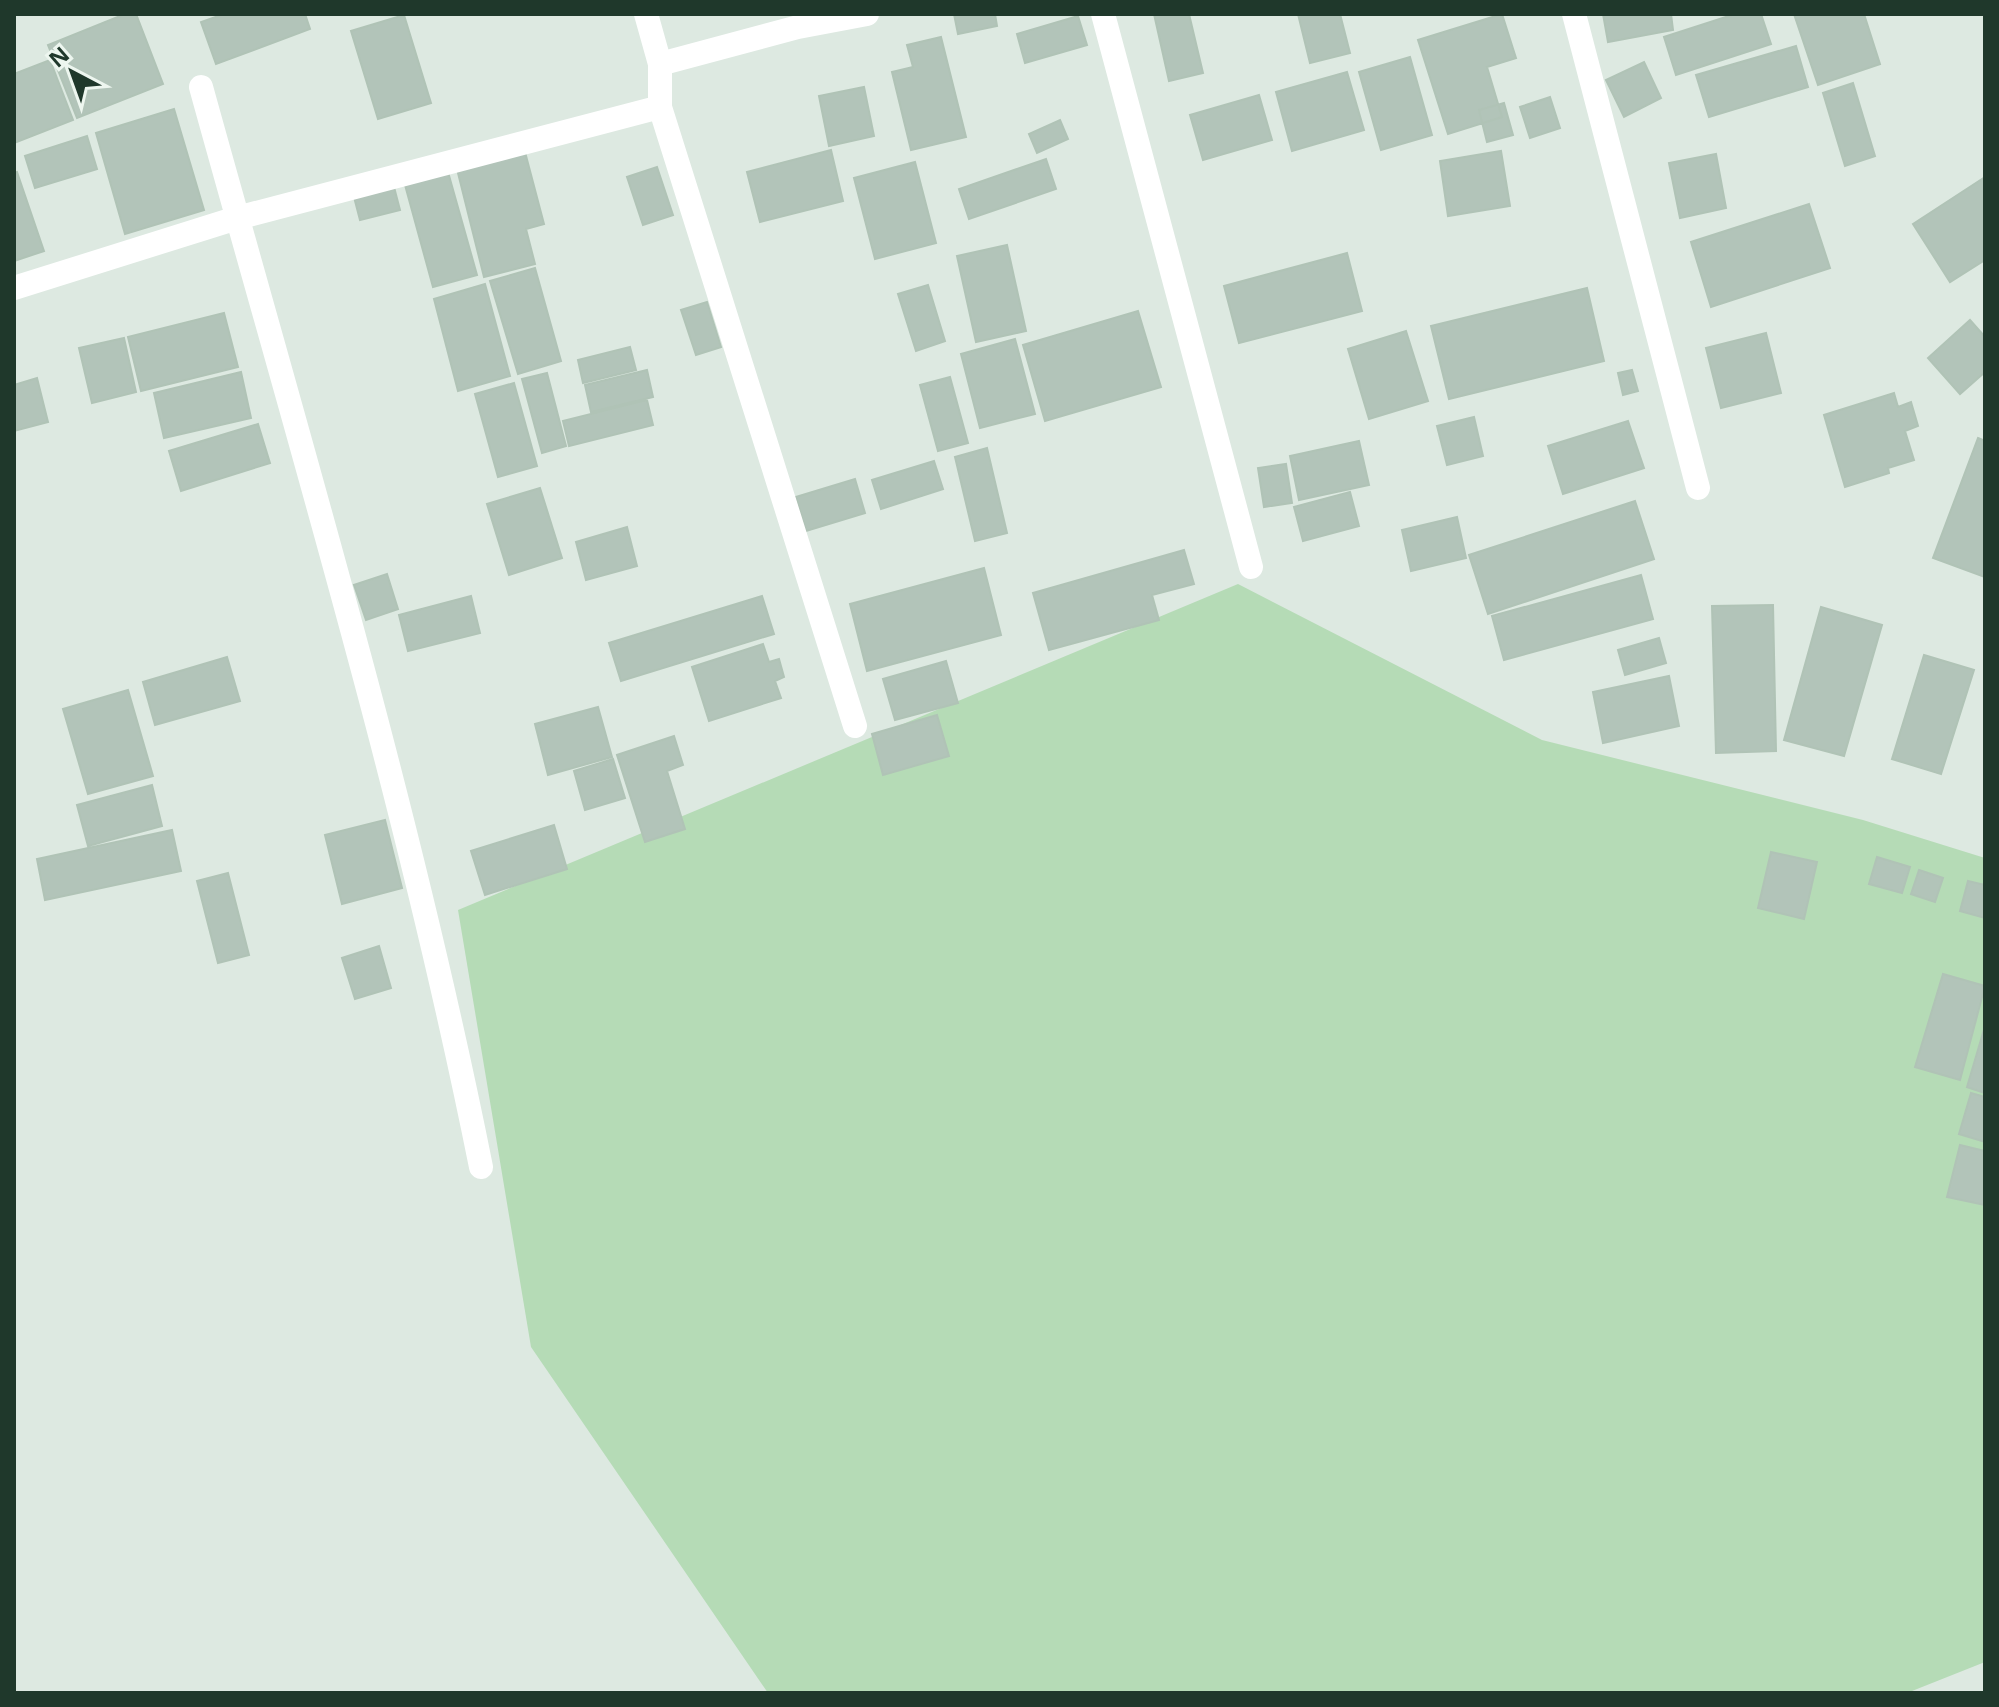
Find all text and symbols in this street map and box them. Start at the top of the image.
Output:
north arrow [32,32,112,112]
text: N [42,39,75,73]

